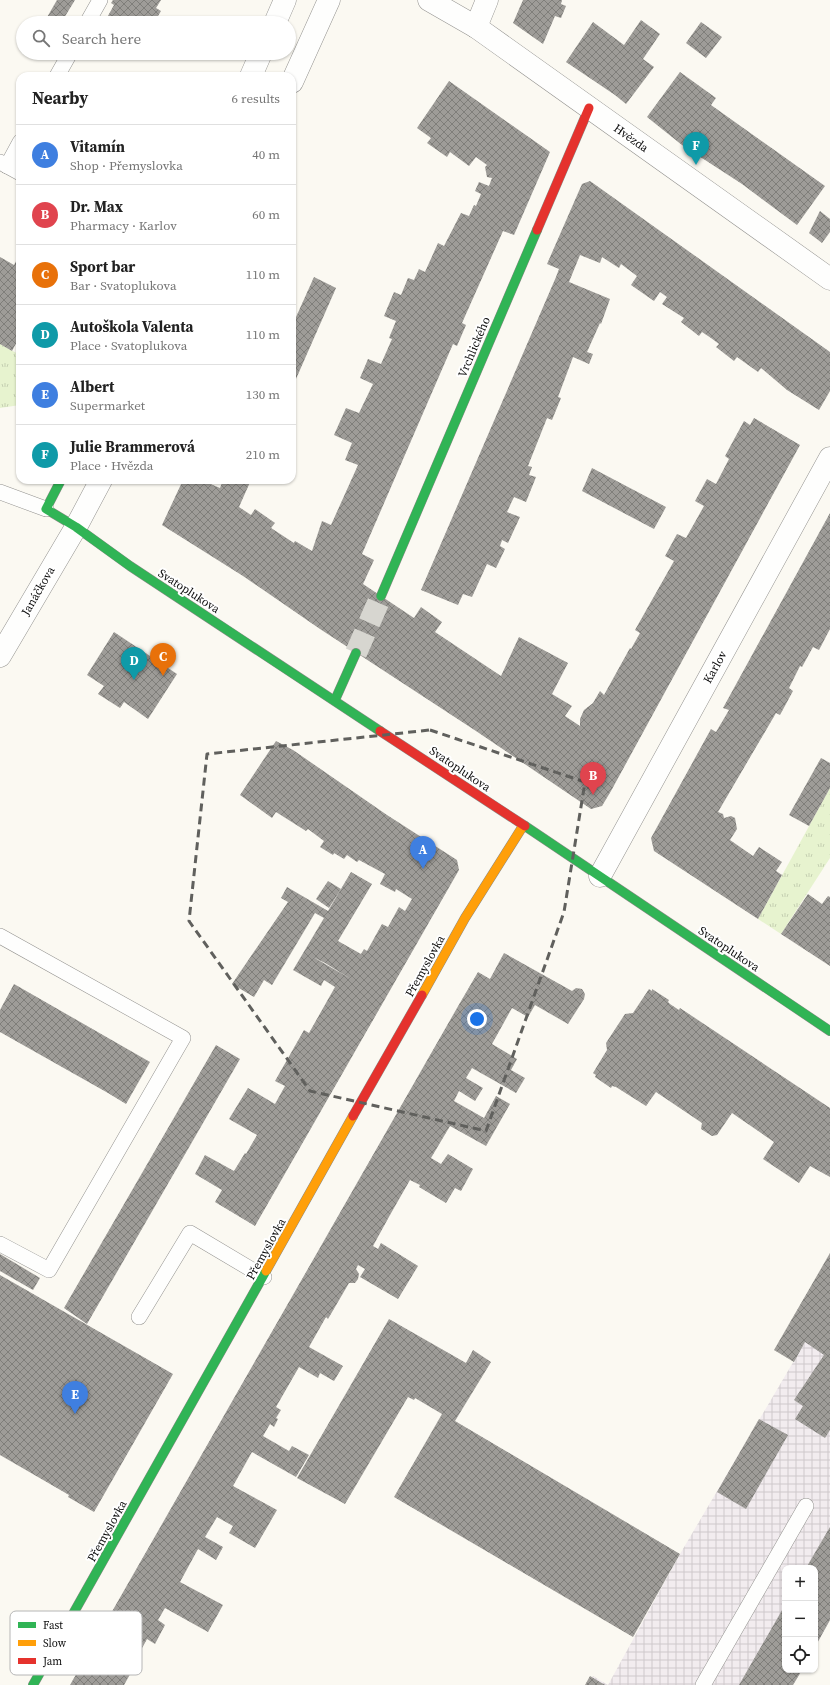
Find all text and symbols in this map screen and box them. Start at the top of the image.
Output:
search box [16,16,296,60]
icon: search [30,27,52,49]
text: Search here [62,28,141,49]
text: Nearby [32,86,88,110]
text: 6 results [232,90,280,107]
street label: Hvězda [610,120,652,156]
pin: F [683,132,709,165]
text: Vitamín [70,136,125,157]
text: A [41,146,49,163]
text: 40 m [252,146,280,163]
text: Shop · Přemyslovka [70,157,183,174]
text: Dr. Max [70,196,123,217]
text: B [41,206,49,223]
text: 60 m [252,206,280,223]
text: Pharmacy · Karlov [70,217,177,234]
text: Sport bar [70,256,135,277]
text: C [41,266,49,283]
text: 110 m [246,266,280,283]
text: Bar · Svatoplukova [70,277,177,294]
street label: Vrchlického [454,314,494,380]
text: Autoškola Valenta [70,316,194,337]
text: D [40,326,50,343]
text: 110 m [246,326,280,343]
text: Place · Svatoplukova [70,337,187,354]
text: Albert [70,376,114,397]
text: E [41,386,49,403]
text: 130 m [246,386,280,403]
text: Supermarket [70,397,145,414]
text: Julie Brammerová [70,436,195,457]
text: F [41,446,49,463]
text: 210 m [246,446,280,463]
text: Place · Hvězda [70,457,153,474]
street label: Janáčkova [17,563,59,619]
street label: Svatoplukova [155,565,224,617]
pin: C [150,643,176,676]
pin: D [121,647,147,680]
street label: Karlov [699,648,731,686]
street label: Svatoplukova [426,743,494,796]
pin: B [580,762,606,795]
pin: A [410,836,436,869]
street label: Svatoplukova [695,923,763,976]
street label: Přemyslovka [401,931,449,1000]
your location [467,1009,487,1029]
street label: Přemyslovka [242,1214,290,1283]
pin: E [62,1381,88,1414]
street label: Přemyslovka [83,1496,131,1565]
map controls [782,1565,818,1673]
button: + [782,1565,818,1601]
button: − [782,1601,818,1637]
legend [10,1611,142,1675]
text: Fast [43,1618,63,1633]
text: Slow [43,1636,67,1651]
button: locate [782,1637,818,1673]
text: Jam [42,1654,62,1669]

